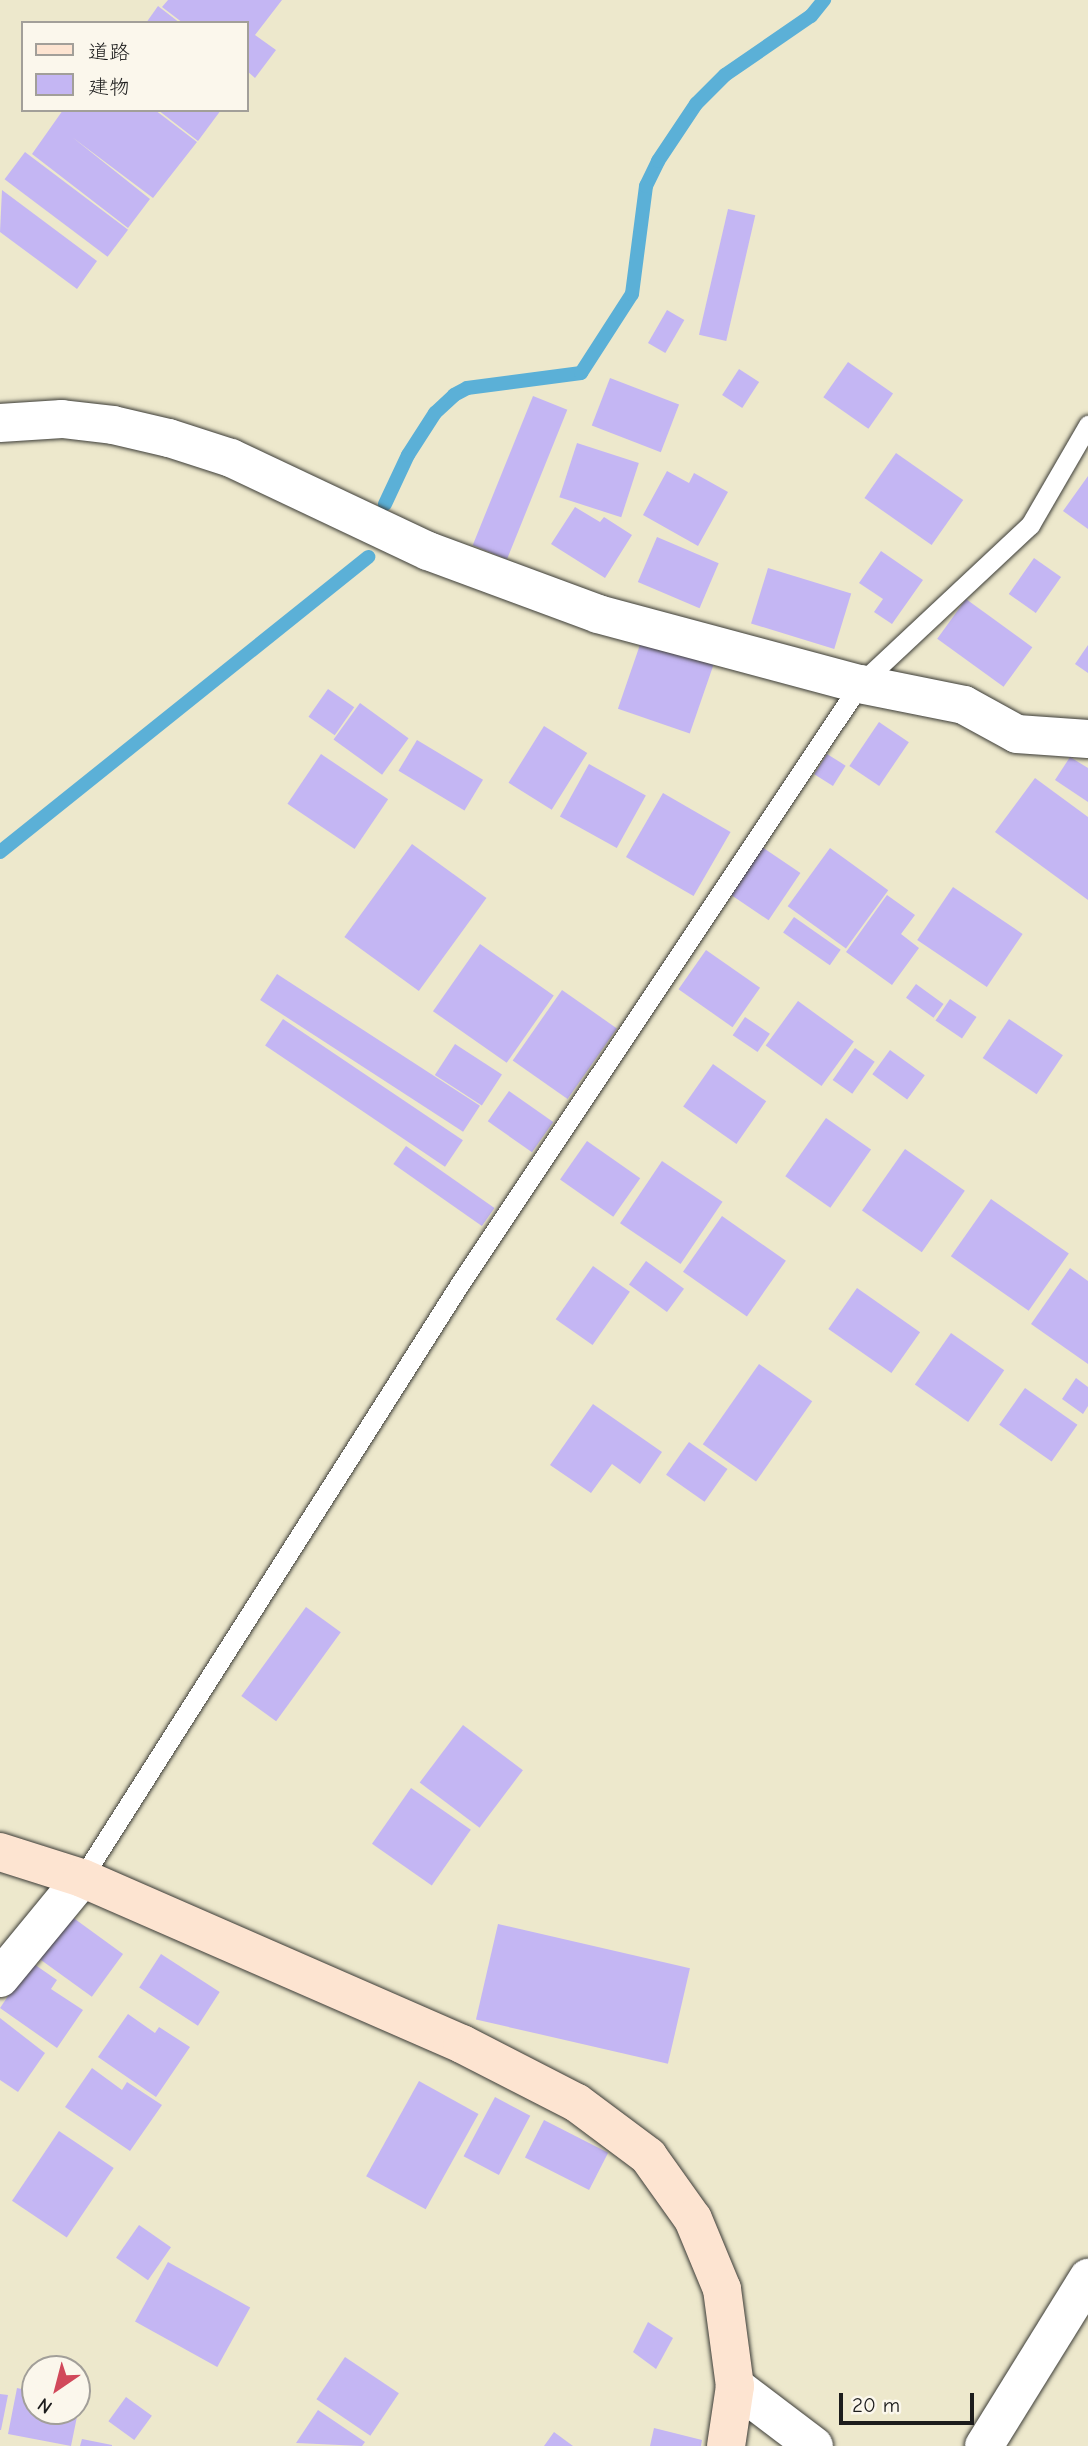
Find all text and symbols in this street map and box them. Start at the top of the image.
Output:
legend [21,21,248,112]
text: 道路 [88,40,130,64]
text: 建物 [88,75,130,99]
north arrow [21,2355,91,2425]
scale bar [843,2380,978,2424]
text: N [34,2393,56,2418]
text: 20 m [852,2393,900,2417]

